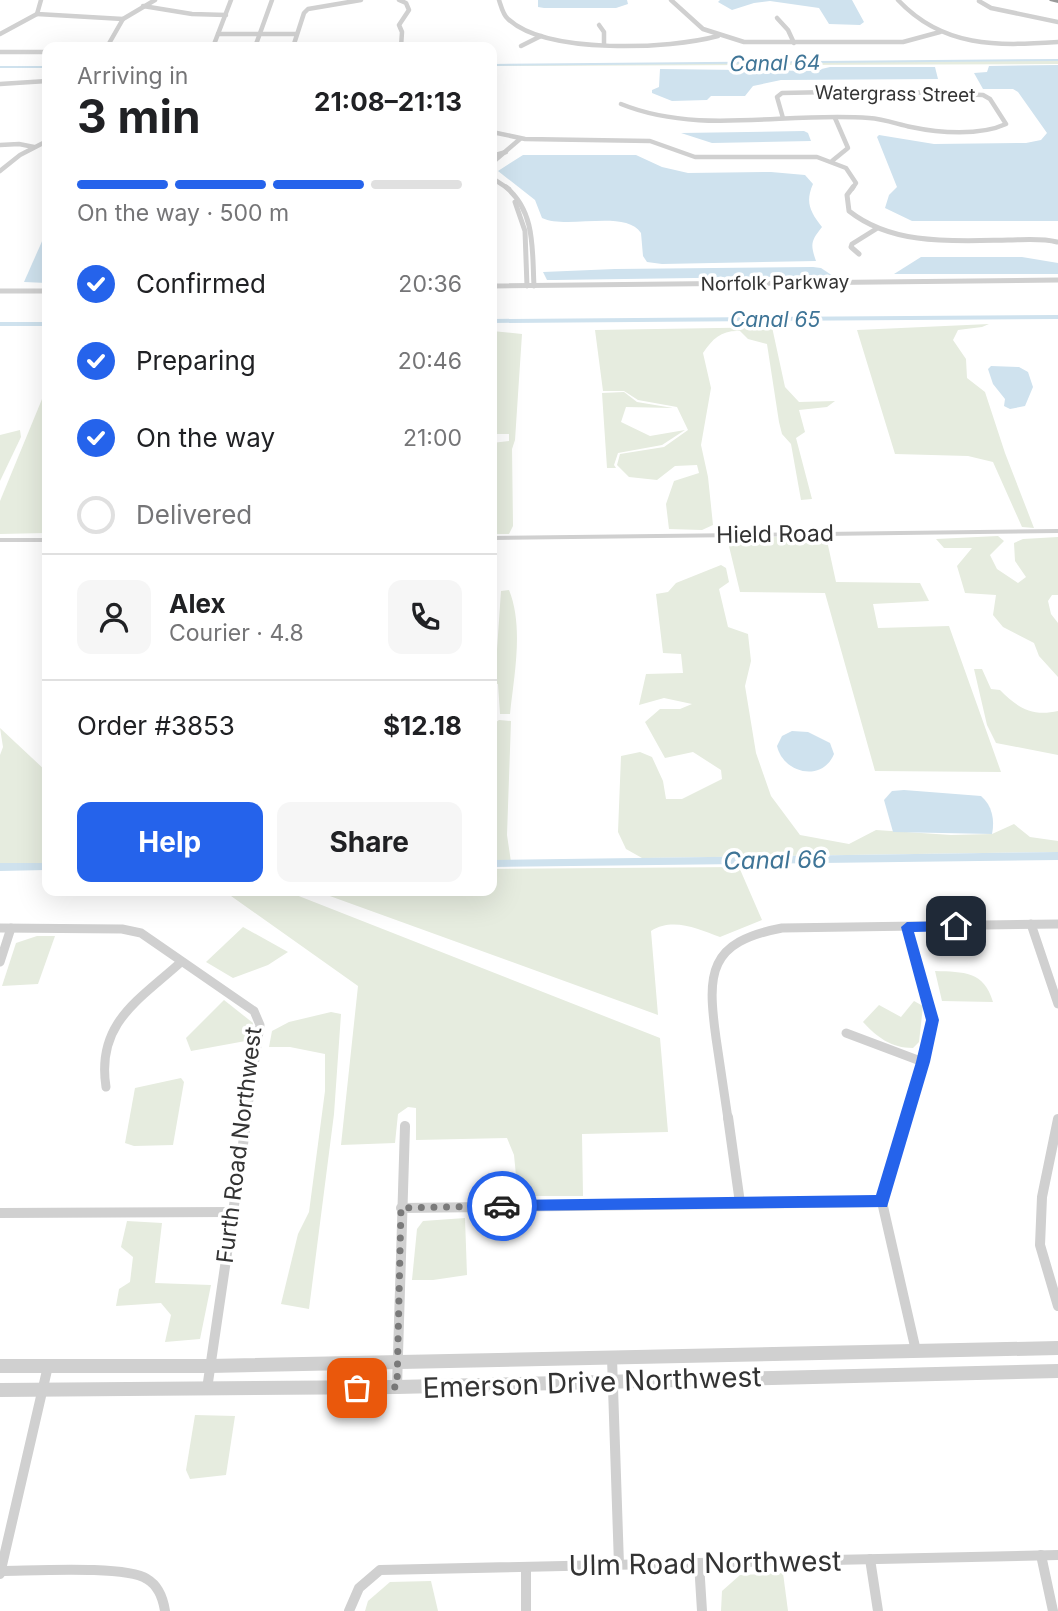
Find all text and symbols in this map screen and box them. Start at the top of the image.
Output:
water label: Canal 64 [729,50,821,76]
text: Arriving in [77,62,188,90]
street label: Watergrass Street [814,81,976,107]
text: 21:08–21:13 [314,86,462,117]
text: 3 min [77,88,201,144]
text: On the way · 500 m [77,199,289,227]
icon: check [77,265,115,303]
text: Confirmed [136,268,266,299]
text: 20:36 [398,270,462,298]
street label: Norfolk Parkway [700,270,850,296]
water label: Canal 65 [730,307,820,332]
icon: check [77,342,115,380]
text: Preparing [136,345,256,376]
text: 20:46 [398,347,462,375]
icon: check [77,419,115,457]
text: On the way [136,422,275,453]
text: 21:00 [403,424,462,452]
text: Delivered [136,499,252,530]
street label: Hield Road [716,519,834,549]
button: person [77,580,151,654]
button: phone [388,580,462,654]
text: Alex [169,588,226,619]
text: Courier · 4.8 [169,619,304,647]
text: Order #3853 [77,710,235,741]
text: $12.18 [383,710,462,741]
button: Help [77,802,263,882]
button: Share [277,802,462,882]
water label: Canal 66 [723,845,827,875]
pin [926,896,986,956]
icon: home [937,907,975,945]
street label: Furth Road Northwest [211,1025,267,1265]
courier [467,1171,537,1241]
icon: car [483,1187,521,1225]
pin [327,1358,387,1418]
street label: Emerson Drive Northwest [422,1359,762,1405]
icon: bag [338,1369,376,1407]
street label: Ulm Road Northwest [568,1544,842,1582]

